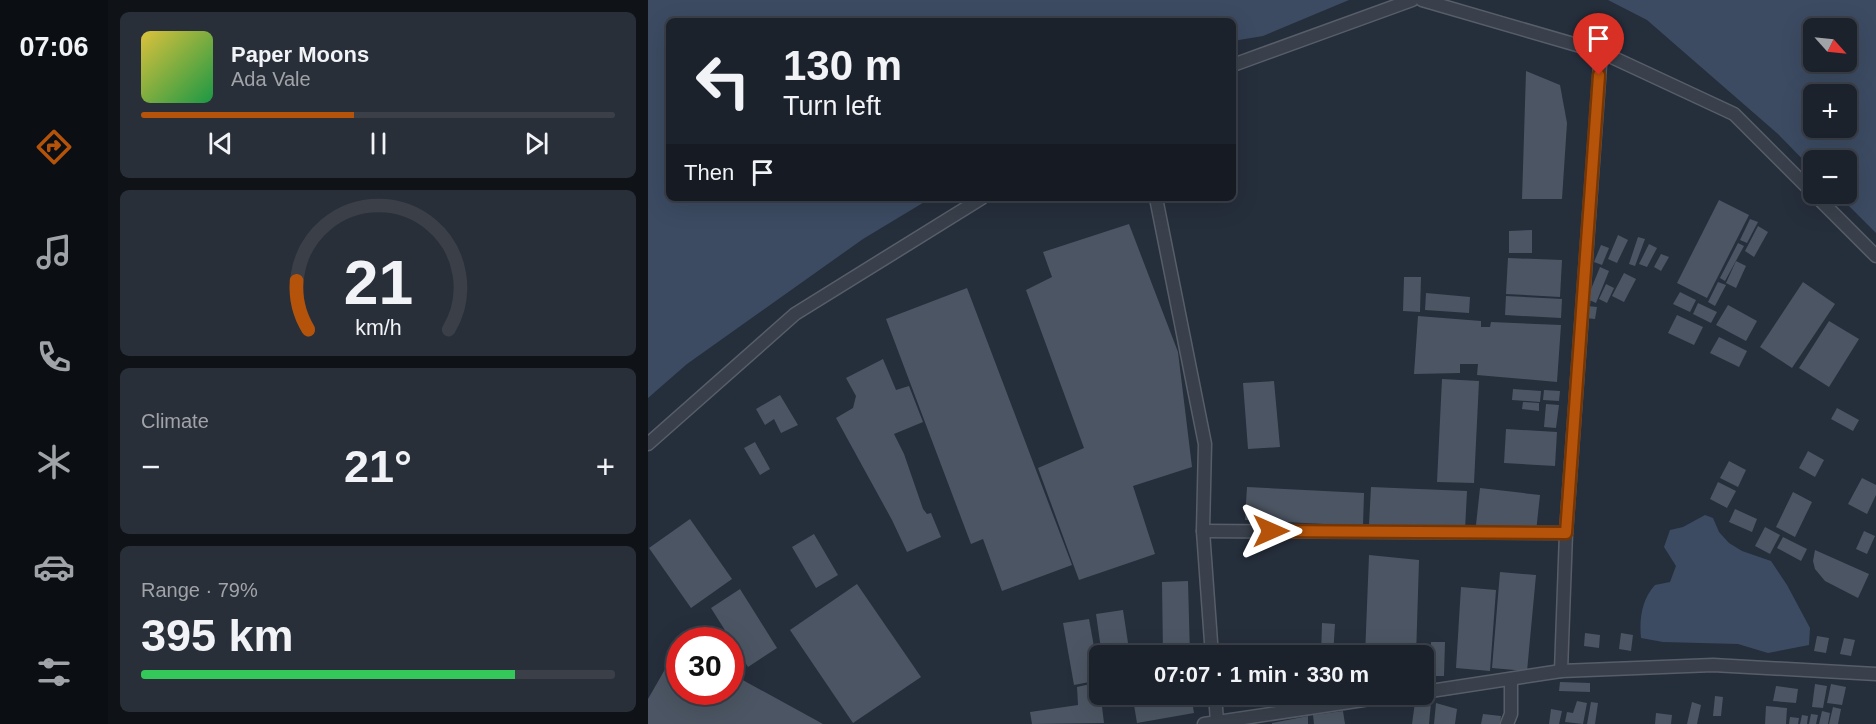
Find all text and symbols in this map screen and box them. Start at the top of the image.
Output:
pin [1573,13,1624,75]
north arrow [1803,18,1857,72]
map controls [1803,18,1857,204]
icon: arrive [1582,22,1615,55]
text: 07:06 [19,32,89,62]
text: Paper Moons [231,42,369,67]
icon: left [684,42,762,120]
text: 130 m [783,42,902,89]
text: Ada Vale [231,68,311,90]
button: + [1803,84,1857,138]
text: Turn left [783,91,881,121]
icon: directions [33,126,75,168]
icon: previous [204,127,237,160]
icon: pause [362,127,395,160]
icon: next [520,127,553,160]
button: − [1803,150,1857,204]
icon: arrive [746,156,779,189]
text: Then [684,160,734,185]
icon: music [33,231,75,273]
text: 21 [343,248,413,317]
text: km/h [355,316,401,340]
icon: phone [33,336,75,378]
text: Climate [141,410,209,432]
icon: climate [33,441,75,483]
text: 21° [344,441,412,492]
text: − [141,448,160,485]
text: + [596,448,615,485]
position arrow [1239,499,1303,563]
icon: car [33,546,75,588]
text: Range · 79% [141,579,258,601]
text: 395 km [141,610,294,661]
speed limit sign: 30 [666,627,744,705]
icon: filters [33,651,75,693]
text: 07:07 · 1 min · 330 m [1154,662,1369,687]

